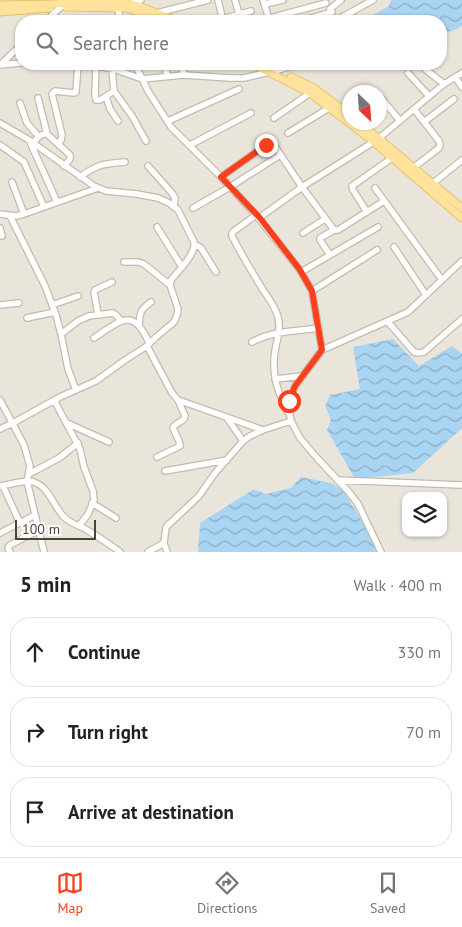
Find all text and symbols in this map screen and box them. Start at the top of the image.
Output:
search box [15,15,447,70]
icon: search [33,29,61,57]
text: Search here [73,31,169,55]
north arrow [342,85,387,130]
route end [255,134,278,157]
route start [278,390,301,413]
map controls [402,492,447,537]
button: layers [402,492,447,537]
scale bar [15,517,96,540]
text: 100 m [22,520,60,538]
text: 5 min [20,571,71,598]
text: Walk · 400 m [353,575,442,595]
icon: ahead [21,638,49,666]
text: Continue [68,640,140,664]
text: 330 m [398,642,441,662]
icon: right [21,718,49,746]
text: Turn right [68,720,148,744]
text: 70 m [406,722,441,742]
icon: arrive [21,798,49,826]
text: Arrive at destination [68,800,234,824]
tab: Map [56,869,84,917]
tab: Directions [197,869,257,917]
tab: Saved [370,869,406,917]

